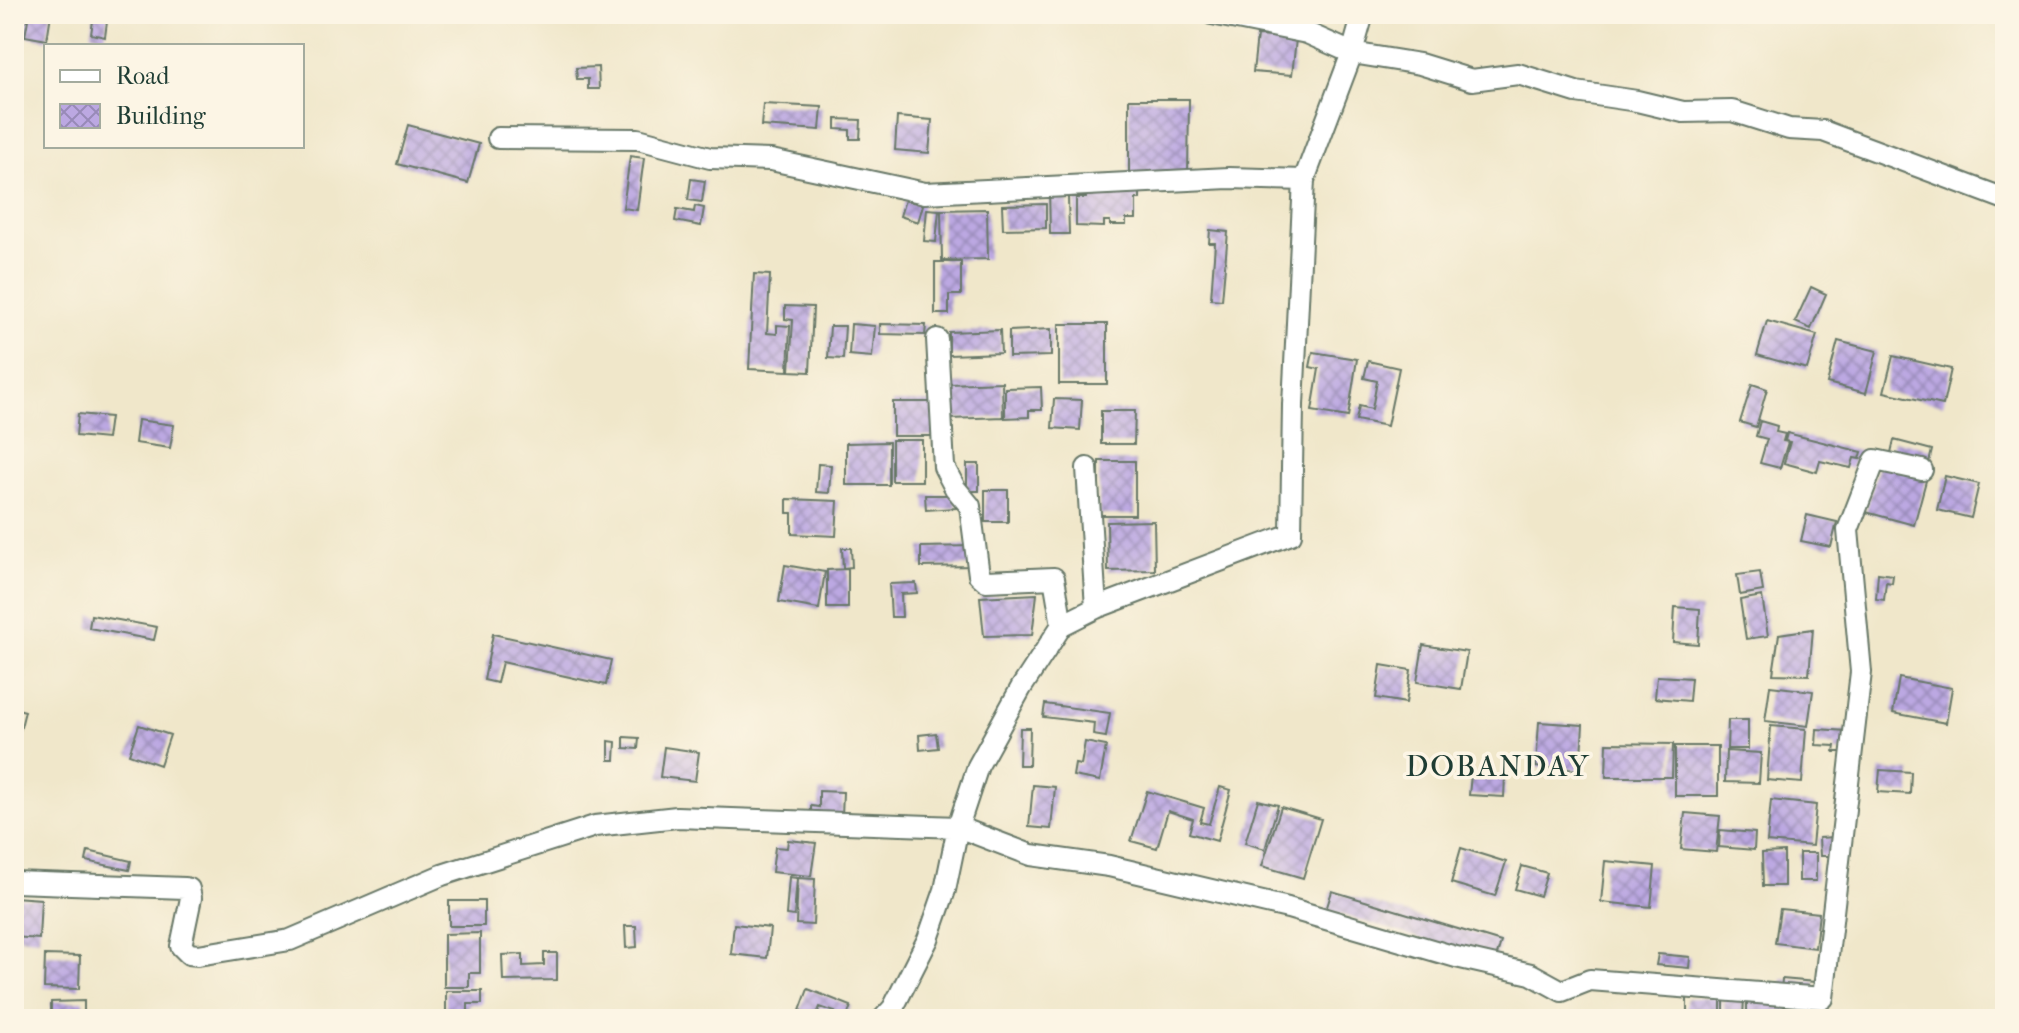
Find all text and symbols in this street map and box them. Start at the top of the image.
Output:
legend [44,44,304,148]
text: Road [116,62,170,90]
text: Building [116,102,207,130]
district label: DOBANDAY [1405,749,1591,784]

